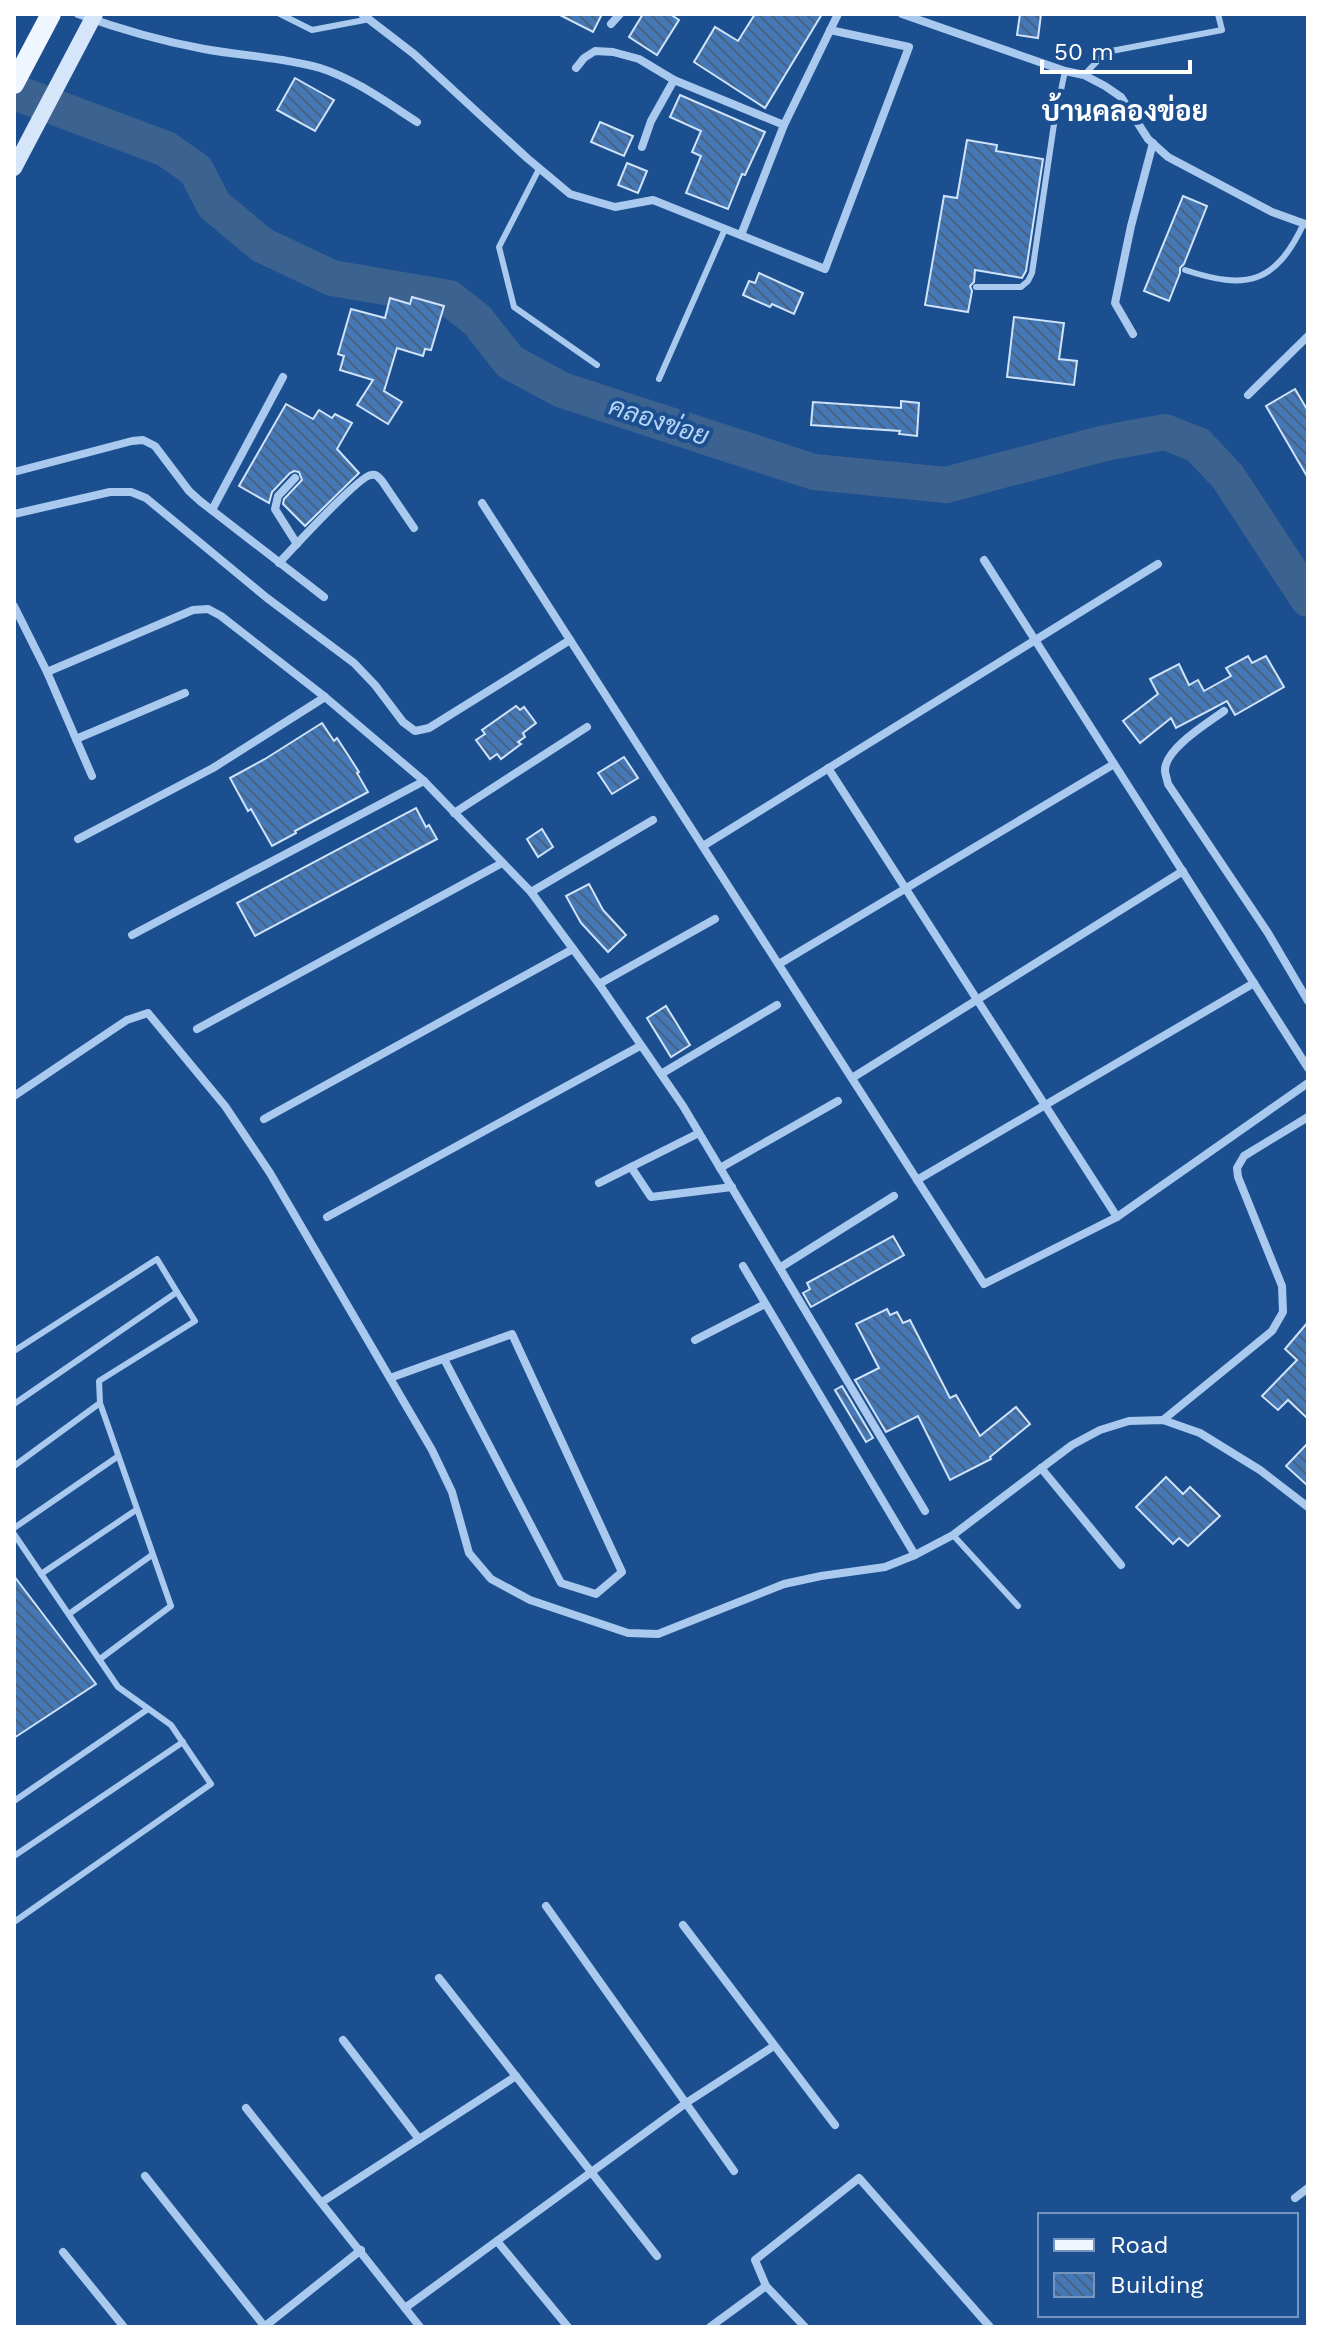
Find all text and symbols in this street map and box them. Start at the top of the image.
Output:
scale bar [1042,24,1190,74]
text: 50 m [1054,38,1114,66]
district label: บ้านคลองข่อย [1042,92,1208,128]
water label: คลองข่อย [605,391,713,451]
legend [1038,2213,1298,2317]
text: Road [1110,2231,1169,2259]
text: Building [1110,2271,1203,2299]

